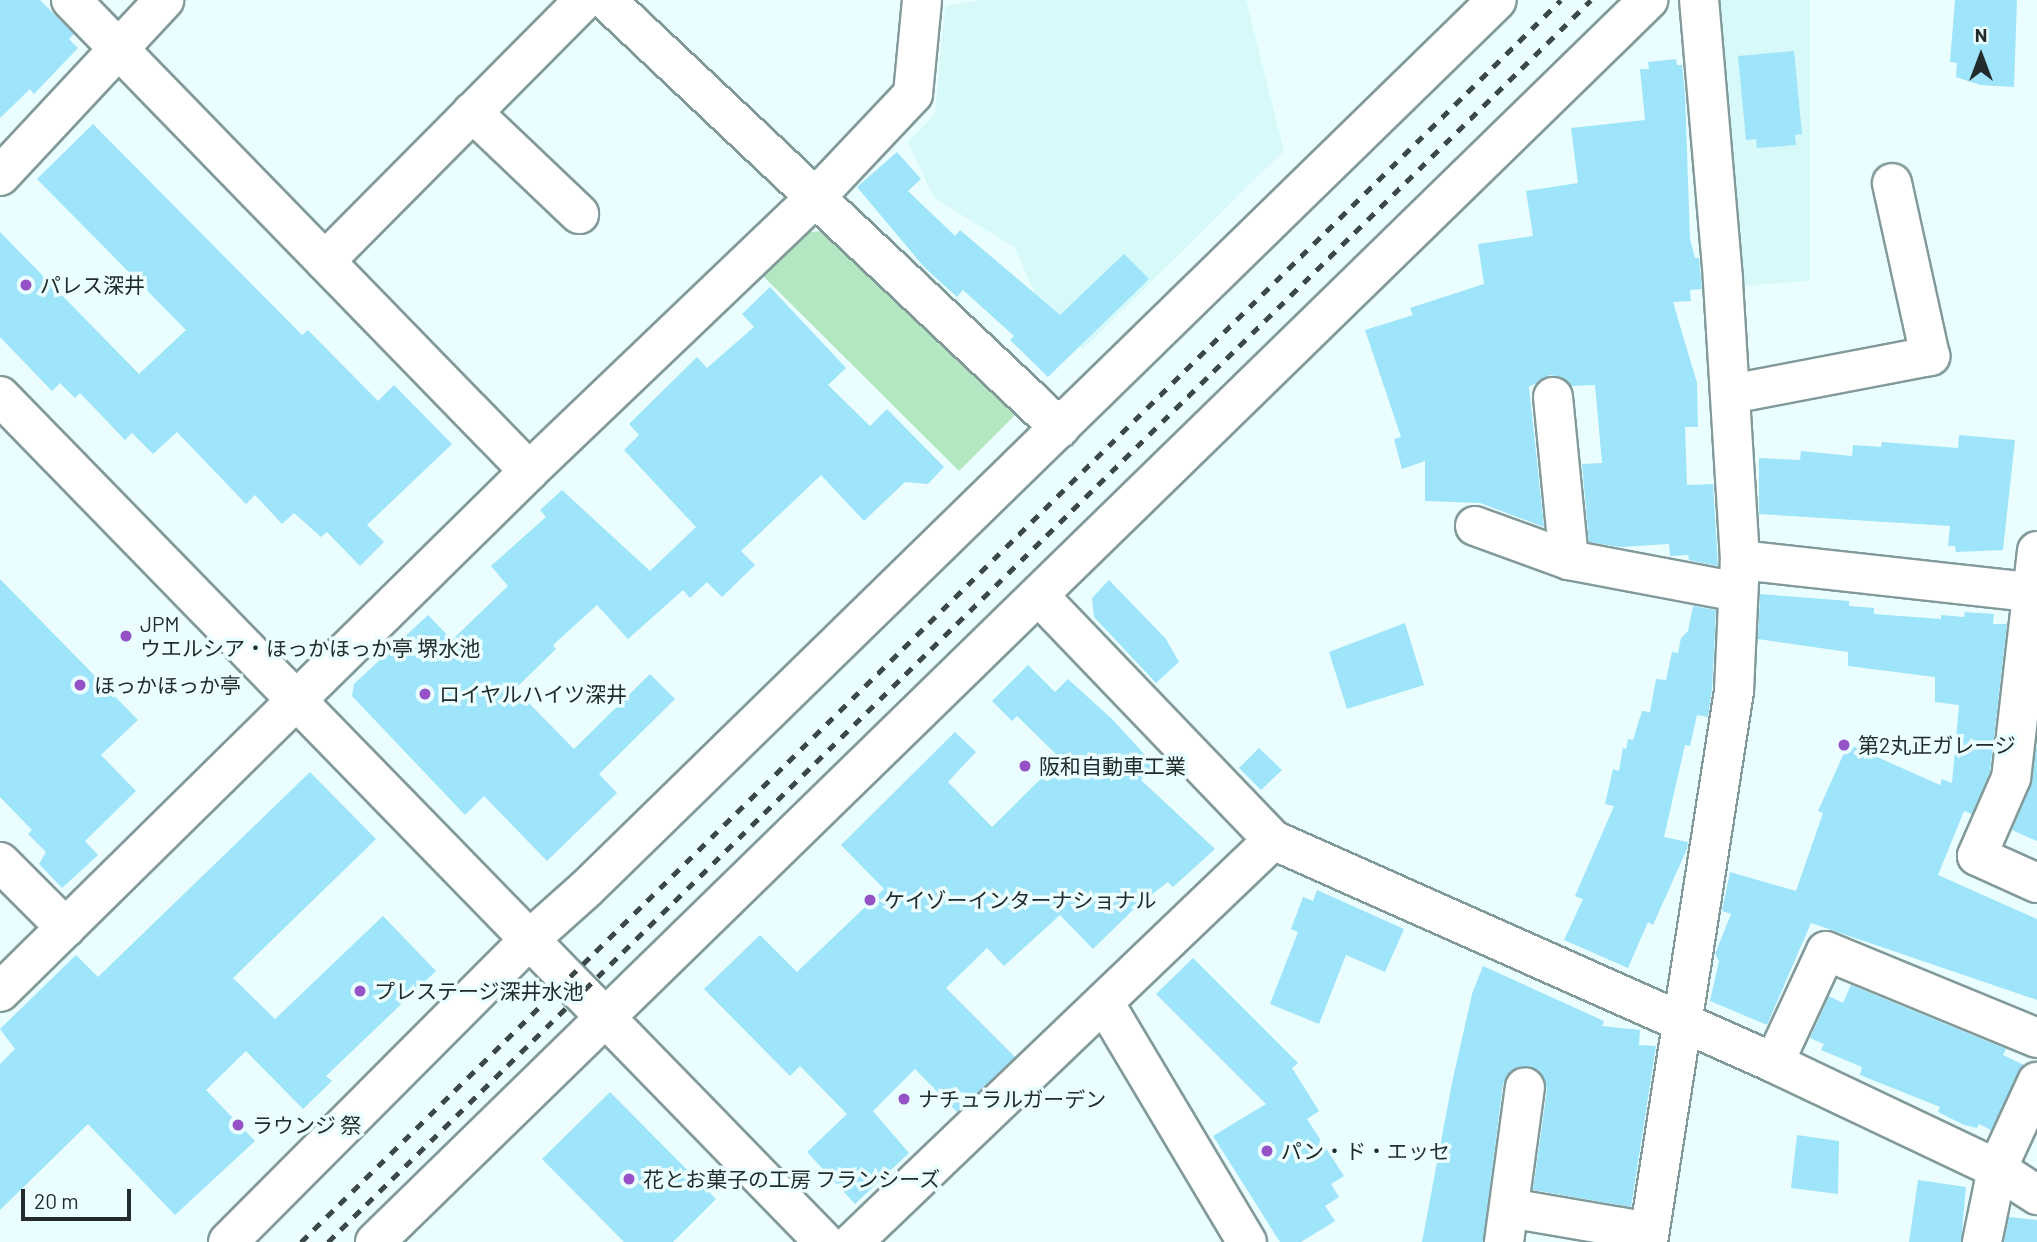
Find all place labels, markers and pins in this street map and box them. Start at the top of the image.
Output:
place label: パレス深井 [40,272,145,298]
marker: パレス深井 [18,277,34,293]
place label: JPM ウエルシア・ほっかほっか亭 堺水池 [140,611,480,661]
marker: JPM ウエルシア・ほっかほっか亭 堺水池 [118,628,134,644]
place label: ほっかほっか亭 [94,672,241,698]
marker: ほっかほっか亭 [72,677,88,693]
place label: ロイヤルハイツ深井 [439,681,628,707]
marker: ロイヤルハイツ深井 [417,686,433,702]
place label: 第2丸正ガレージ [1858,732,2016,758]
marker: 第2丸正ガレージ [1836,737,1852,753]
place label: 阪和自動車工業 [1039,753,1186,779]
marker: 阪和自動車工業 [1017,758,1033,774]
place label: ケイゾーインターナショナル [884,887,1157,913]
marker: ケイゾーインターナショナル [862,892,878,908]
place label: プレステージ深井水池 [374,978,584,1004]
marker: プレステージ深井水池 [352,983,368,999]
place label: ナチュラルガーデン [918,1086,1107,1112]
marker: ナチュラルガーデン [896,1091,912,1107]
place label: ラウンジ 祭 [252,1112,361,1138]
marker: ラウンジ 祭 [230,1117,246,1133]
place label: パン・ド・エッセ [1281,1138,1449,1164]
marker: パン・ド・エッセ [1259,1143,1275,1159]
place label: 花とお菓子の工房 フランシーズ [643,1166,941,1192]
marker: 花とお菓子の工房 フランシーズ [621,1171,637,1187]

